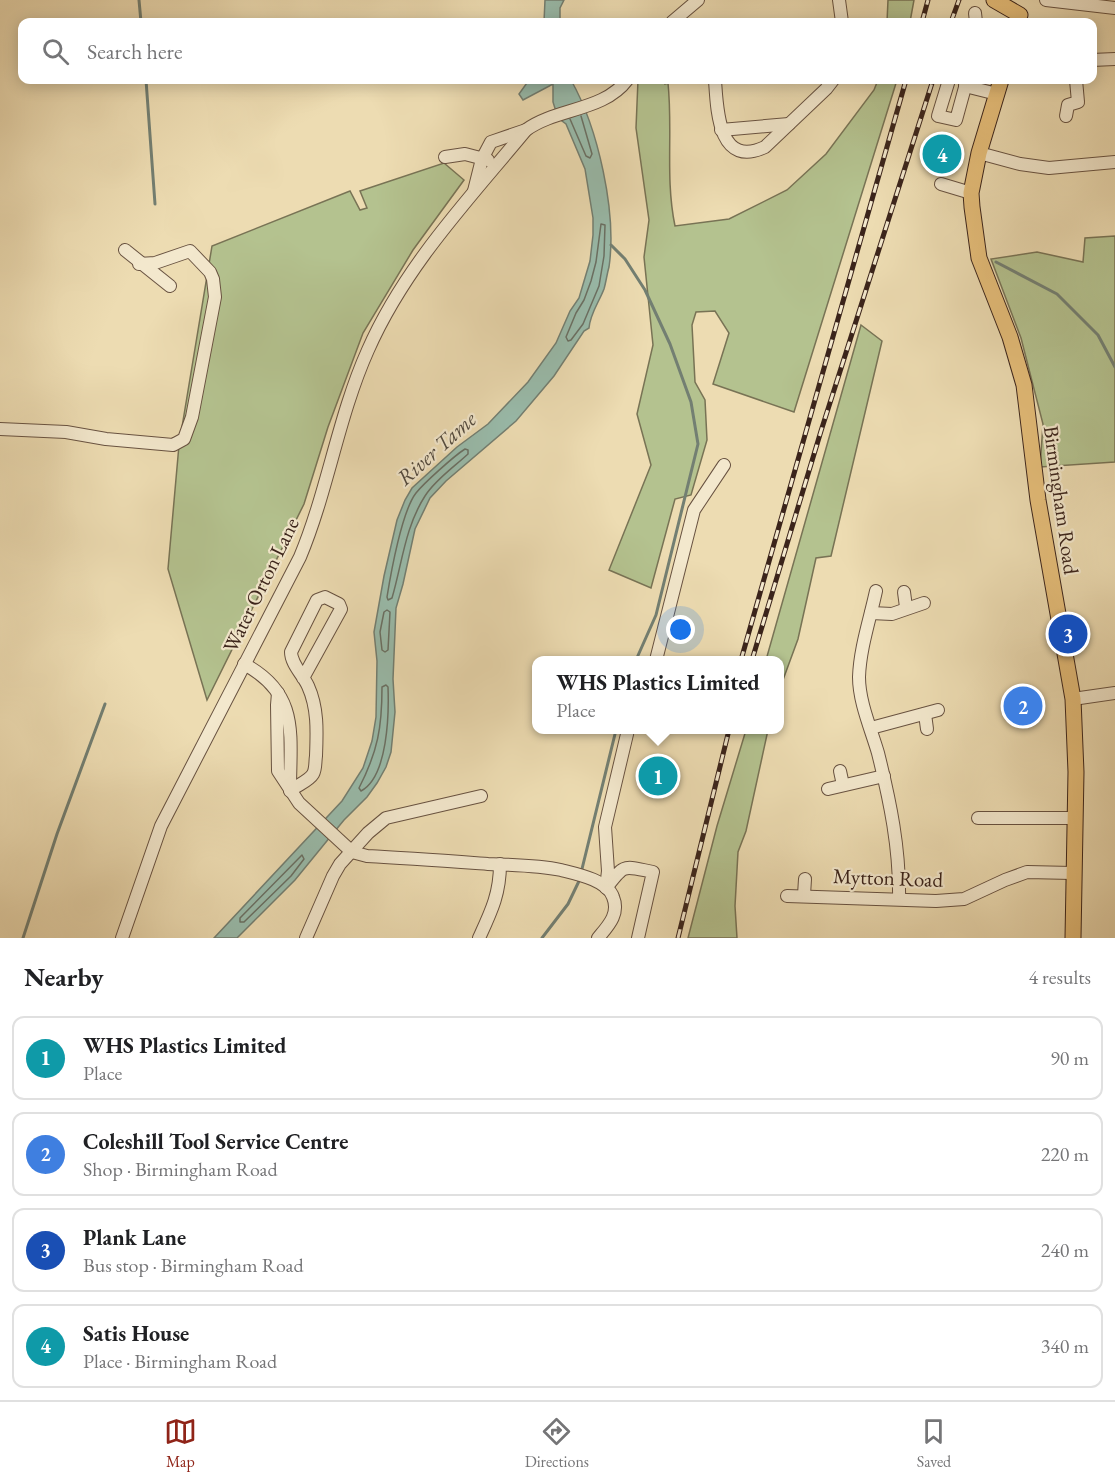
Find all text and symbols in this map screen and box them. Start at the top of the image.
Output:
search box [18,18,1097,84]
icon: search [39,35,72,68]
text: Search here [87,37,182,66]
pin: 4 [922,132,962,176]
water label: River Tame [390,404,483,492]
street label: Birmingham Road [1038,424,1085,576]
street label: Water Orton Lane [216,513,305,657]
pin: 3 [1048,612,1088,656]
your location [666,615,695,644]
popup [532,656,784,734]
text: WHS Plastics Limited [556,668,760,697]
pin: 2 [1004,684,1042,728]
text: Place [556,697,596,723]
pin: 1 [638,754,678,798]
street label: Mytton Road [833,862,944,893]
text: Nearby [24,960,104,994]
text: 4 results [1028,964,1091,990]
text: WHS Plastics Limited [83,1031,286,1060]
text: 1 [40,1045,51,1071]
text: 90 m [1050,1045,1089,1071]
text: Place [83,1060,122,1086]
text: Coleshill Tool Service Centre [83,1127,348,1156]
text: 2 [40,1141,51,1167]
text: 220 m [1041,1141,1089,1167]
text: Shop · Birmingham Road [83,1156,278,1182]
text: Plank Lane [83,1223,186,1252]
text: 3 [40,1237,51,1263]
text: 240 m [1041,1237,1089,1263]
text: Bus stop · Birmingham Road [83,1252,304,1278]
text: Satis House [83,1319,189,1348]
text: 4 [40,1333,51,1359]
text: 340 m [1041,1333,1089,1359]
text: Place · Birmingham Road [83,1348,277,1374]
tab: Map [164,1415,197,1472]
tab: Directions [525,1415,589,1472]
tab: Saved [917,1415,951,1472]

